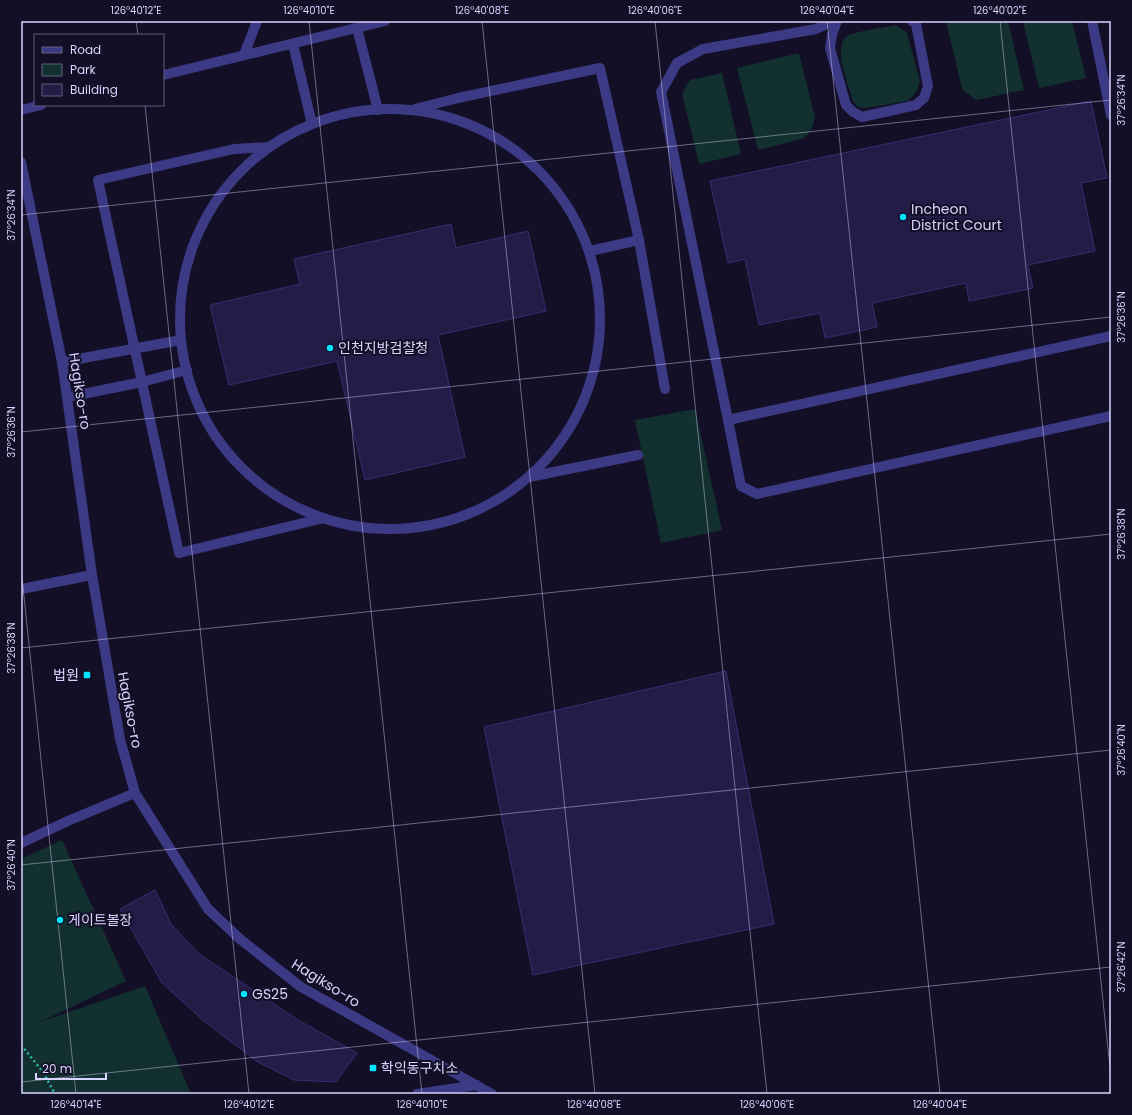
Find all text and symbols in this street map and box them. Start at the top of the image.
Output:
text: 126°40'12"E [111,3,161,18]
text: 126°40'10"E [283,3,335,18]
text: 126°40'08"E [455,3,509,18]
text: 126°40'06"E [628,3,682,18]
text: 126°40'04"E [800,3,854,18]
text: 126°40'02"E [973,3,1027,18]
legend [34,34,164,106]
text: Road [70,41,101,58]
text: Park [70,61,97,78]
text: 37°26'34"N [1114,74,1129,126]
text: Building [70,81,118,98]
text: 37°26'34"N [4,189,19,241]
place label: Incheon District Court [911,199,1002,235]
marker: Incheon District Court [898,212,908,222]
text: 37°26'36"N [1114,291,1129,343]
place label: 인천지방검찰청 [338,338,428,358]
marker: 인천지방검찰청 [325,343,335,353]
street label: Hagikso-ro [64,351,96,431]
text: 37°26'36"N [4,406,19,458]
text: 37°26'38"N [1114,508,1129,560]
text: 37°26'38"N [4,622,19,674]
place label: 법원 [53,665,79,685]
marker: 법원 [82,670,92,680]
street label: Hagikso-ro [113,670,147,750]
text: 37°26'40"N [1114,724,1129,776]
text: 37°26'40"N [4,839,19,891]
place label: 게이트볼장 [68,910,133,930]
marker: 게이트볼장 [55,915,65,925]
text: 37°26'42"N [1114,941,1129,993]
street label: Hagikso-ro [288,954,364,1012]
place label: GS25 [252,984,288,1004]
marker: GS25 [239,989,249,999]
scale bar [36,1055,106,1081]
place label: 학익동구치소 [381,1058,458,1078]
text: 20 m [42,1060,72,1077]
marker: 학익동구치소 [368,1063,378,1073]
text: 126°40'14"E [50,1097,102,1112]
text: 126°40'12"E [224,1097,274,1112]
text: 126°40'10"E [396,1097,448,1112]
text: 126°40'08"E [567,1097,621,1112]
text: 126°40'06"E [740,1097,794,1112]
text: 126°40'04"E [913,1097,967,1112]

